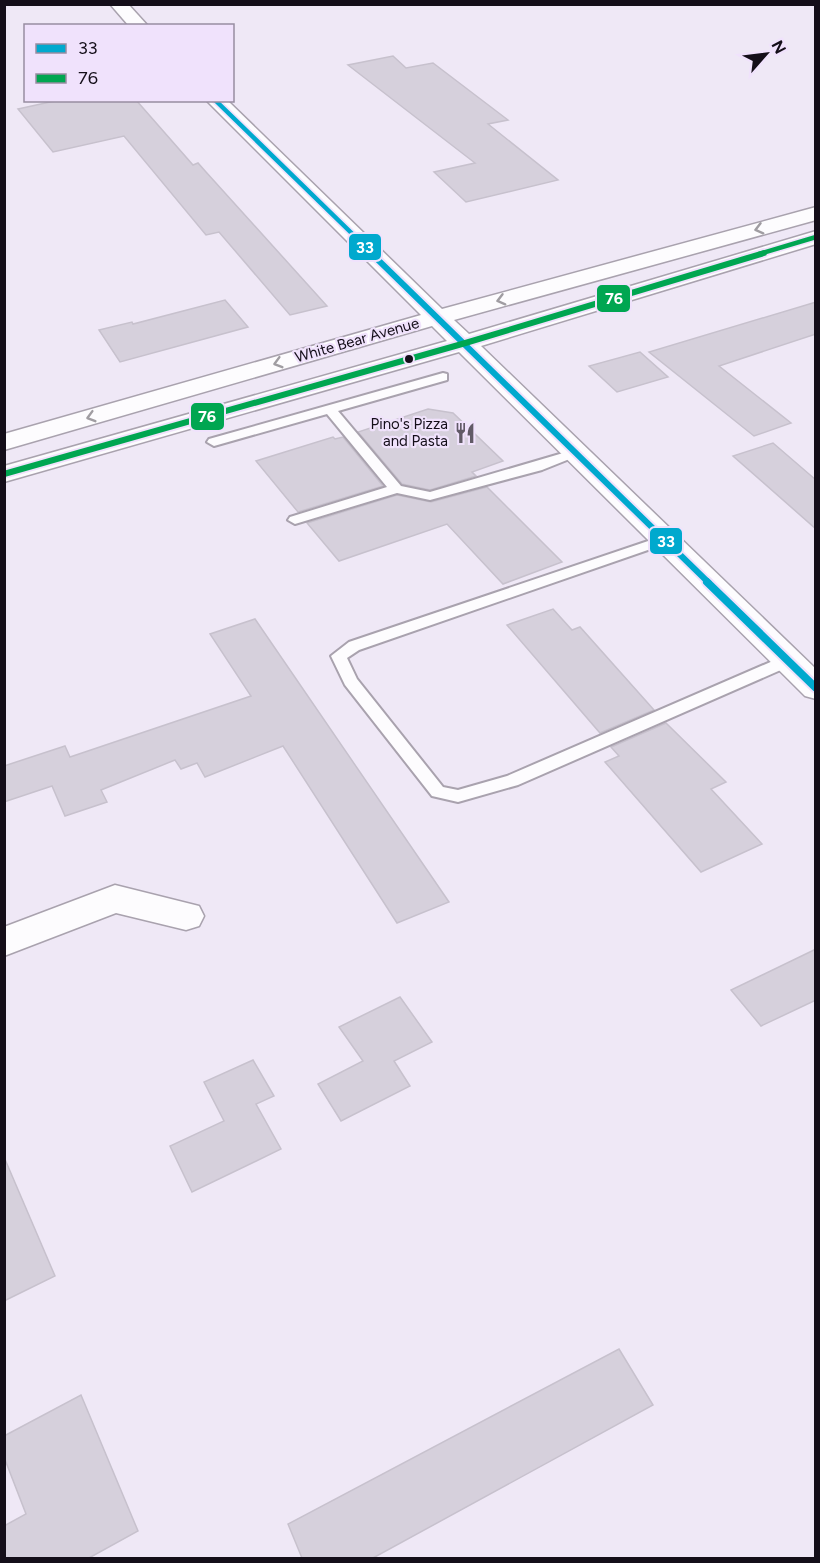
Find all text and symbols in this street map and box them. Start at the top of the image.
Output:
legend [24,24,234,102]
north arrow [736,24,796,84]
text: 33 [78,37,98,59]
text: N [768,37,790,57]
text: 76 [78,67,98,89]
one-way arrow [754,222,765,234]
line badge: 33 [348,233,382,261]
text: 33 [356,238,374,257]
line badge: 76 [596,284,631,313]
text: 76 [605,289,623,308]
one-way arrow [496,292,506,305]
street label: White Bear Avenue [293,314,421,366]
unlabelled marker [403,353,415,365]
one-way arrow [273,356,284,368]
line badge: 76 [190,402,225,431]
text: 76 [198,407,216,426]
one-way arrow [86,410,97,422]
place label: Pino's Pizza and Pasta [371,415,448,450]
restaurant icon: Pino's Pizza and Pasta [453,421,477,445]
line badge: 33 [649,527,683,555]
text: 33 [657,532,675,551]

